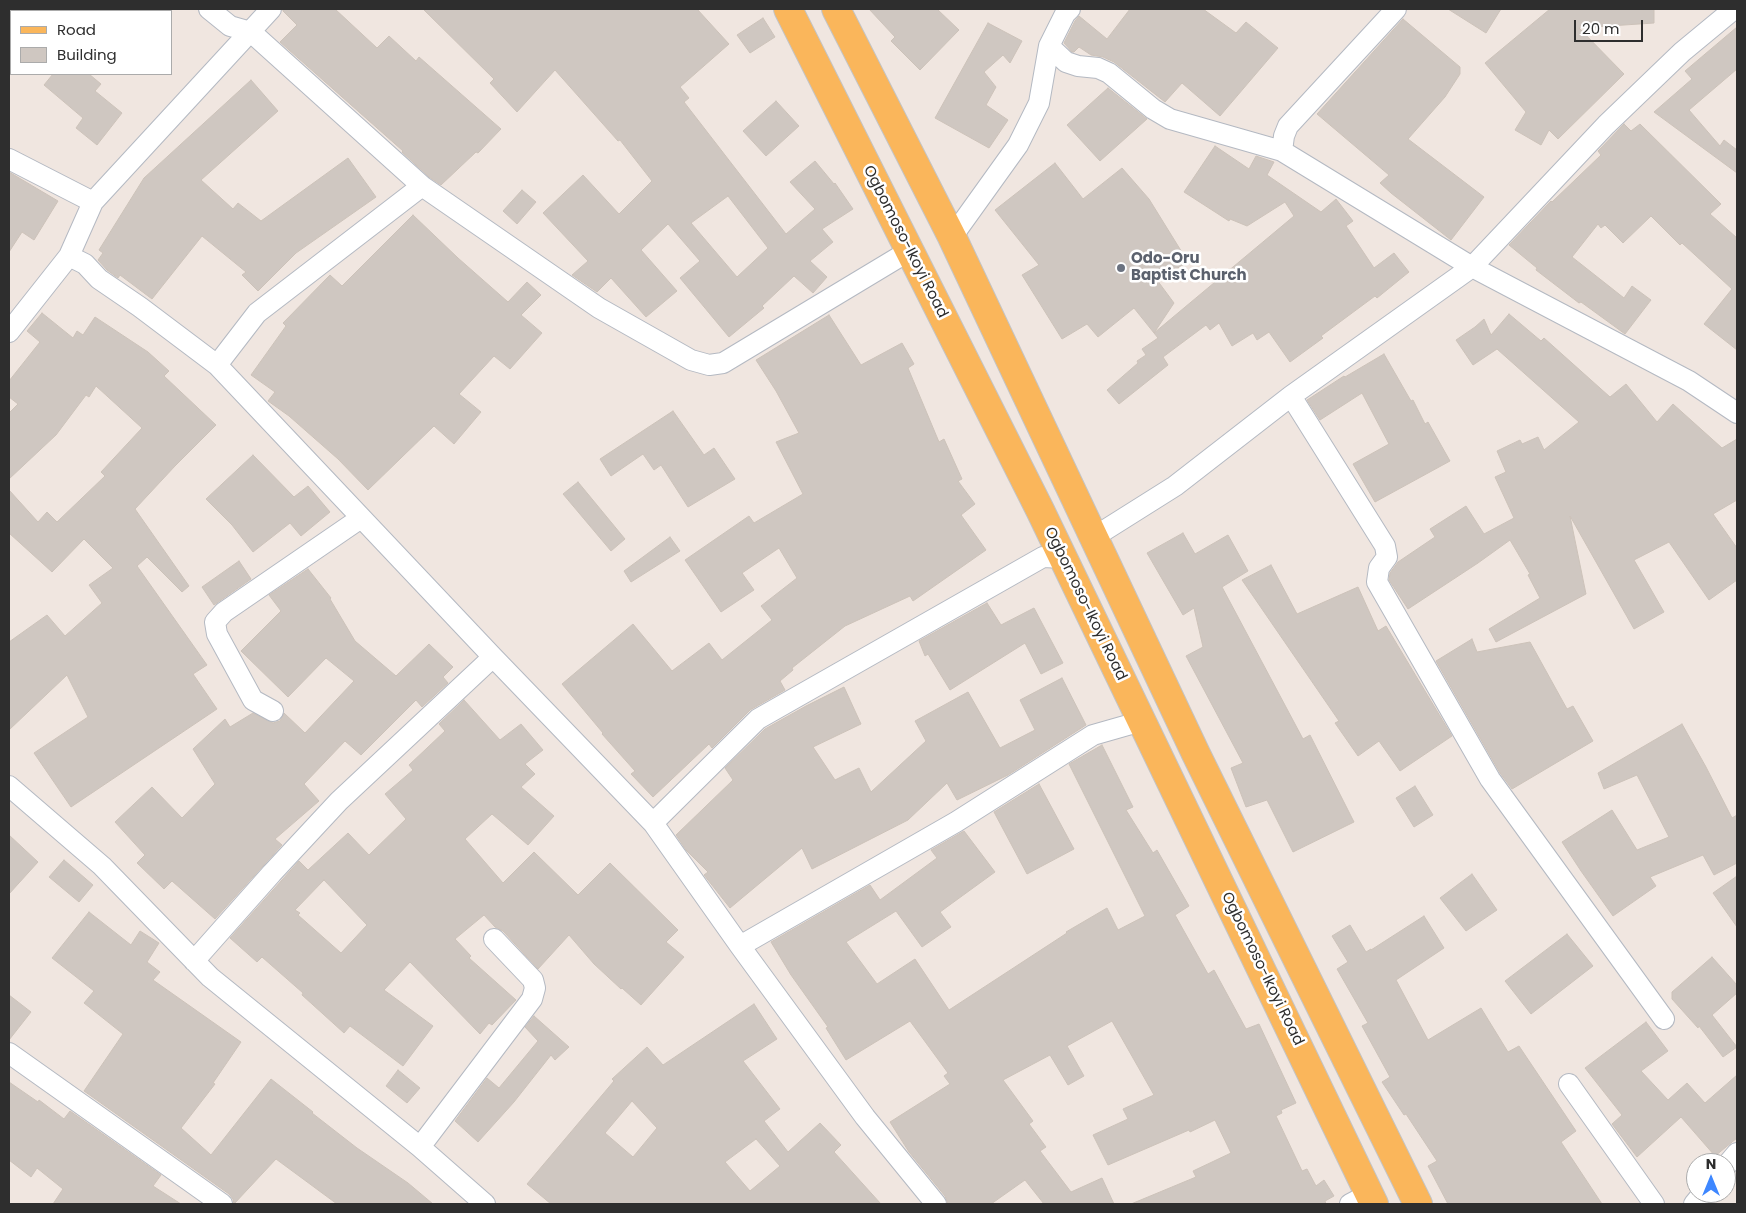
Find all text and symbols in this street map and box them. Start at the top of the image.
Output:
legend [10,10,172,75]
scale bar [1576,10,1645,42]
text: 20 m [1582,18,1620,39]
text: Road [57,19,96,40]
text: Building [57,44,117,65]
street label: Ogbomoso-Ikoyi Road [859,163,951,321]
place label: Odo-Oru Baptist Church [1131,250,1247,285]
marker: Odo-Oru Baptist Church [1115,262,1127,274]
street label: Ogbomoso-Ikoyi Road [1040,524,1130,684]
street label: Ogbomoso-Ikoyi Road [1217,889,1307,1049]
north arrow [1686,1153,1736,1203]
text: N [1706,1154,1716,1174]

